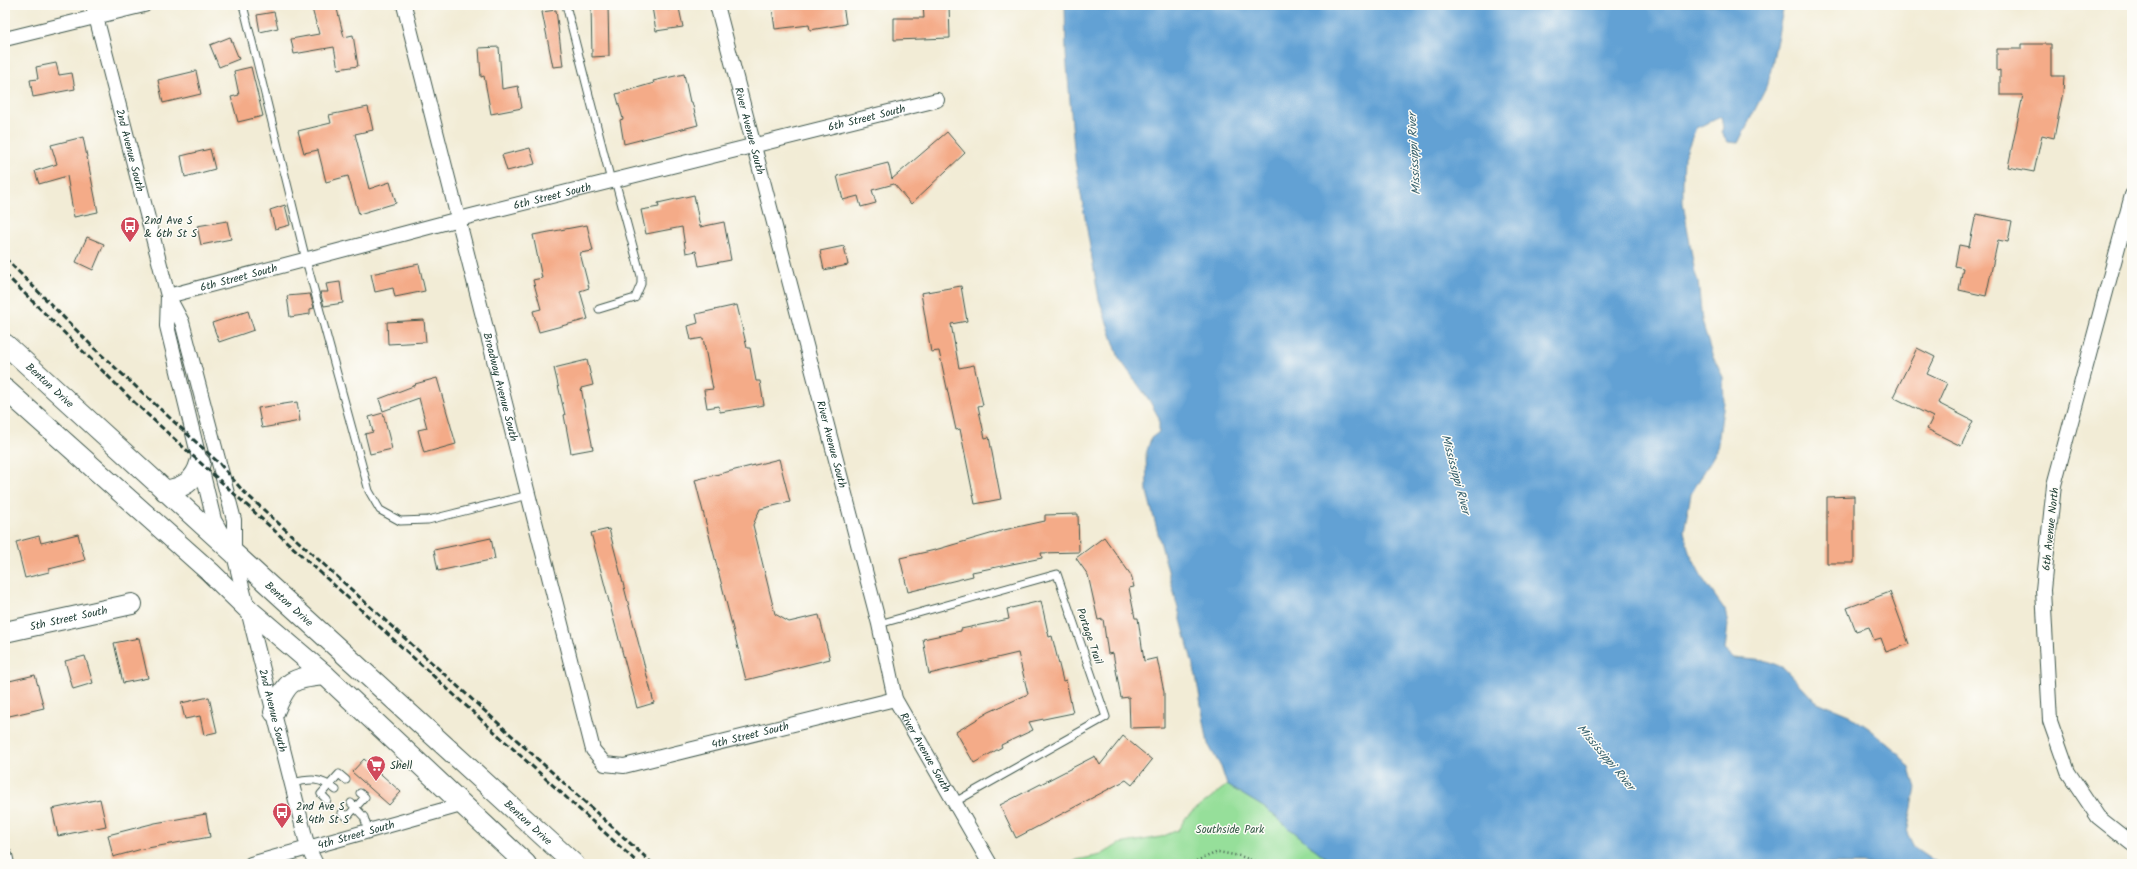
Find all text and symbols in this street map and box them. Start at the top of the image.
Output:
street label: River Avenue South [729,85,769,177]
street label: 6th Street South [826,100,908,137]
street label: 2nd Avenue South [110,107,149,194]
water label: Mississippi River [1403,110,1426,195]
street label: 6th Street South [512,178,593,215]
place label: 2nd Ave S & 6th St S [144,212,197,243]
bus stop icon: 2nd Ave S & 6th St S [119,215,141,243]
street label: 6th Street South [198,259,280,297]
street label: Broadway Avenue South [477,331,522,444]
street label: Benton Drive [21,359,78,413]
street label: River Avenue South [811,399,851,490]
water label: Mississippi River [1436,432,1476,519]
street label: 6th Avenue North [2038,486,2064,572]
street label: Benton Drive [260,577,317,632]
street label: 5th Street South [28,602,109,636]
street label: Portage Trail [1071,606,1107,667]
street label: 2nd Avenue South [253,667,291,754]
street label: River Avenue South [895,709,955,796]
street label: 4th Street South [710,718,791,754]
water label: Mississippi River [1572,720,1641,797]
supermarket icon: Shell [365,754,387,782]
place label: Shell [390,757,412,775]
street label: Benton Drive [499,796,556,850]
place label: 2nd Ave S & 4th St S [296,798,349,829]
bus stop icon: 2nd Ave S & 4th St S [271,801,293,829]
street label: 4th Street South [316,816,397,855]
park label: Southside Park [1196,821,1265,839]

